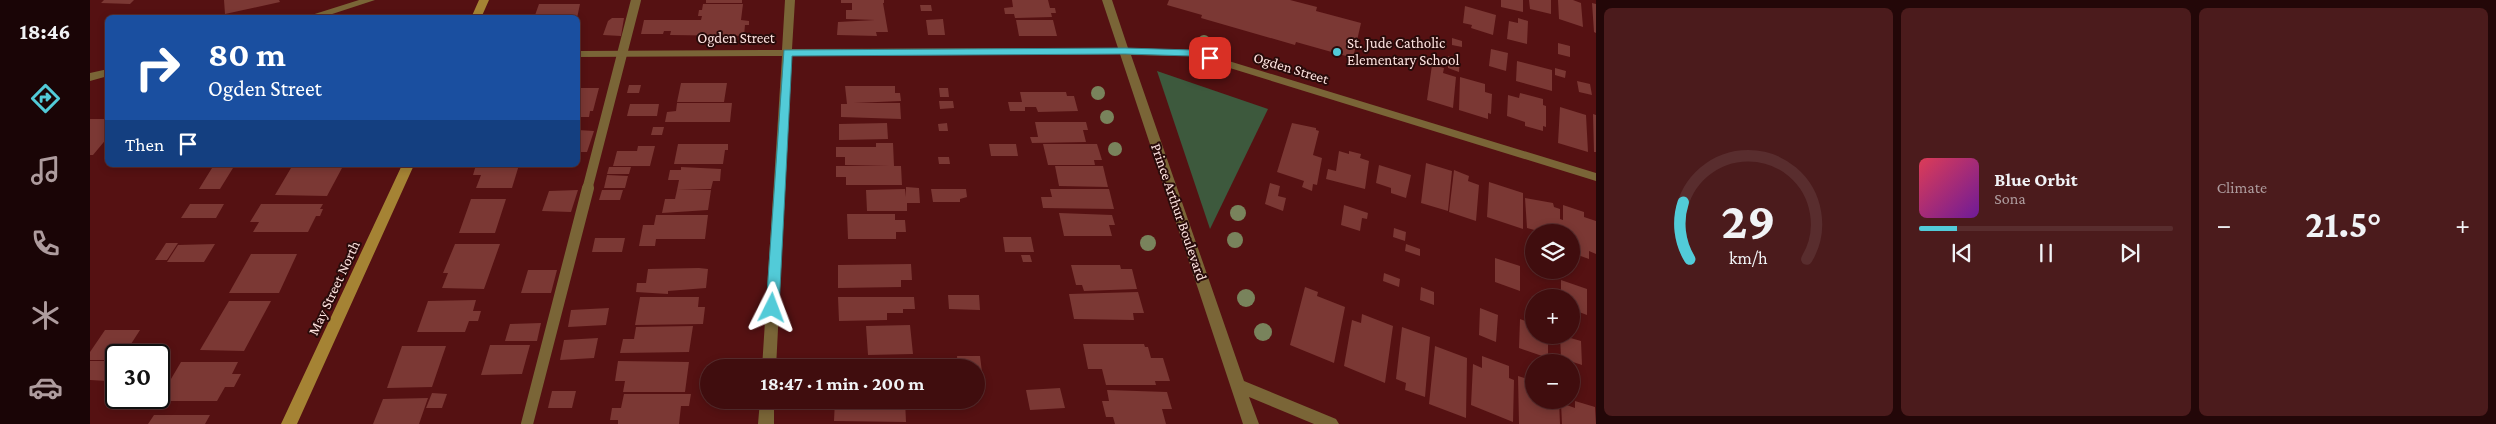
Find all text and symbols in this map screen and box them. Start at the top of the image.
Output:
text: 18:46 [19,19,71,44]
street label: Ogden Street [697,30,776,47]
icon: right [125,35,190,100]
text: 80 m [208,35,286,74]
place label: St. Jude Catholic Elementary School [1347,35,1459,69]
pin [1189,37,1231,79]
icon: arrive [1196,44,1224,72]
marker: St. Jude Catholic Elementary School [1331,46,1343,58]
street label: Ogden Street [1251,49,1331,88]
text: Ogden Street [208,76,322,101]
icon: directions [28,81,63,116]
icon: arrive [174,130,202,158]
text: Then [125,134,164,155]
street label: Prince Arthur Boulevard [1148,141,1210,283]
icon: music [28,153,63,188]
text: Blue Orbit [1994,169,2078,190]
text: Climate [2217,179,2267,196]
text: Sona [1994,190,2026,207]
text: 29 [1721,191,1776,249]
text: 21.5° [2305,203,2382,245]
text: − [2217,209,2231,240]
text: + [2455,209,2470,240]
map controls [1525,224,1580,409]
button: layers [1525,224,1580,279]
icon: phone [28,226,63,261]
street label: May Street North [305,238,364,338]
icon: previous [1948,239,1976,267]
icon: pause [2032,239,2060,267]
icon: next [2116,239,2144,267]
text: km/h [1729,248,1768,268]
position arrow [745,281,797,333]
button: + [1525,289,1580,344]
icon: climate [28,298,63,333]
speed limit sign: 30 [105,344,170,409]
button: − [1525,354,1580,409]
icon: car [28,370,63,405]
text: 18:47 · 1 min · 200 m [761,373,924,394]

